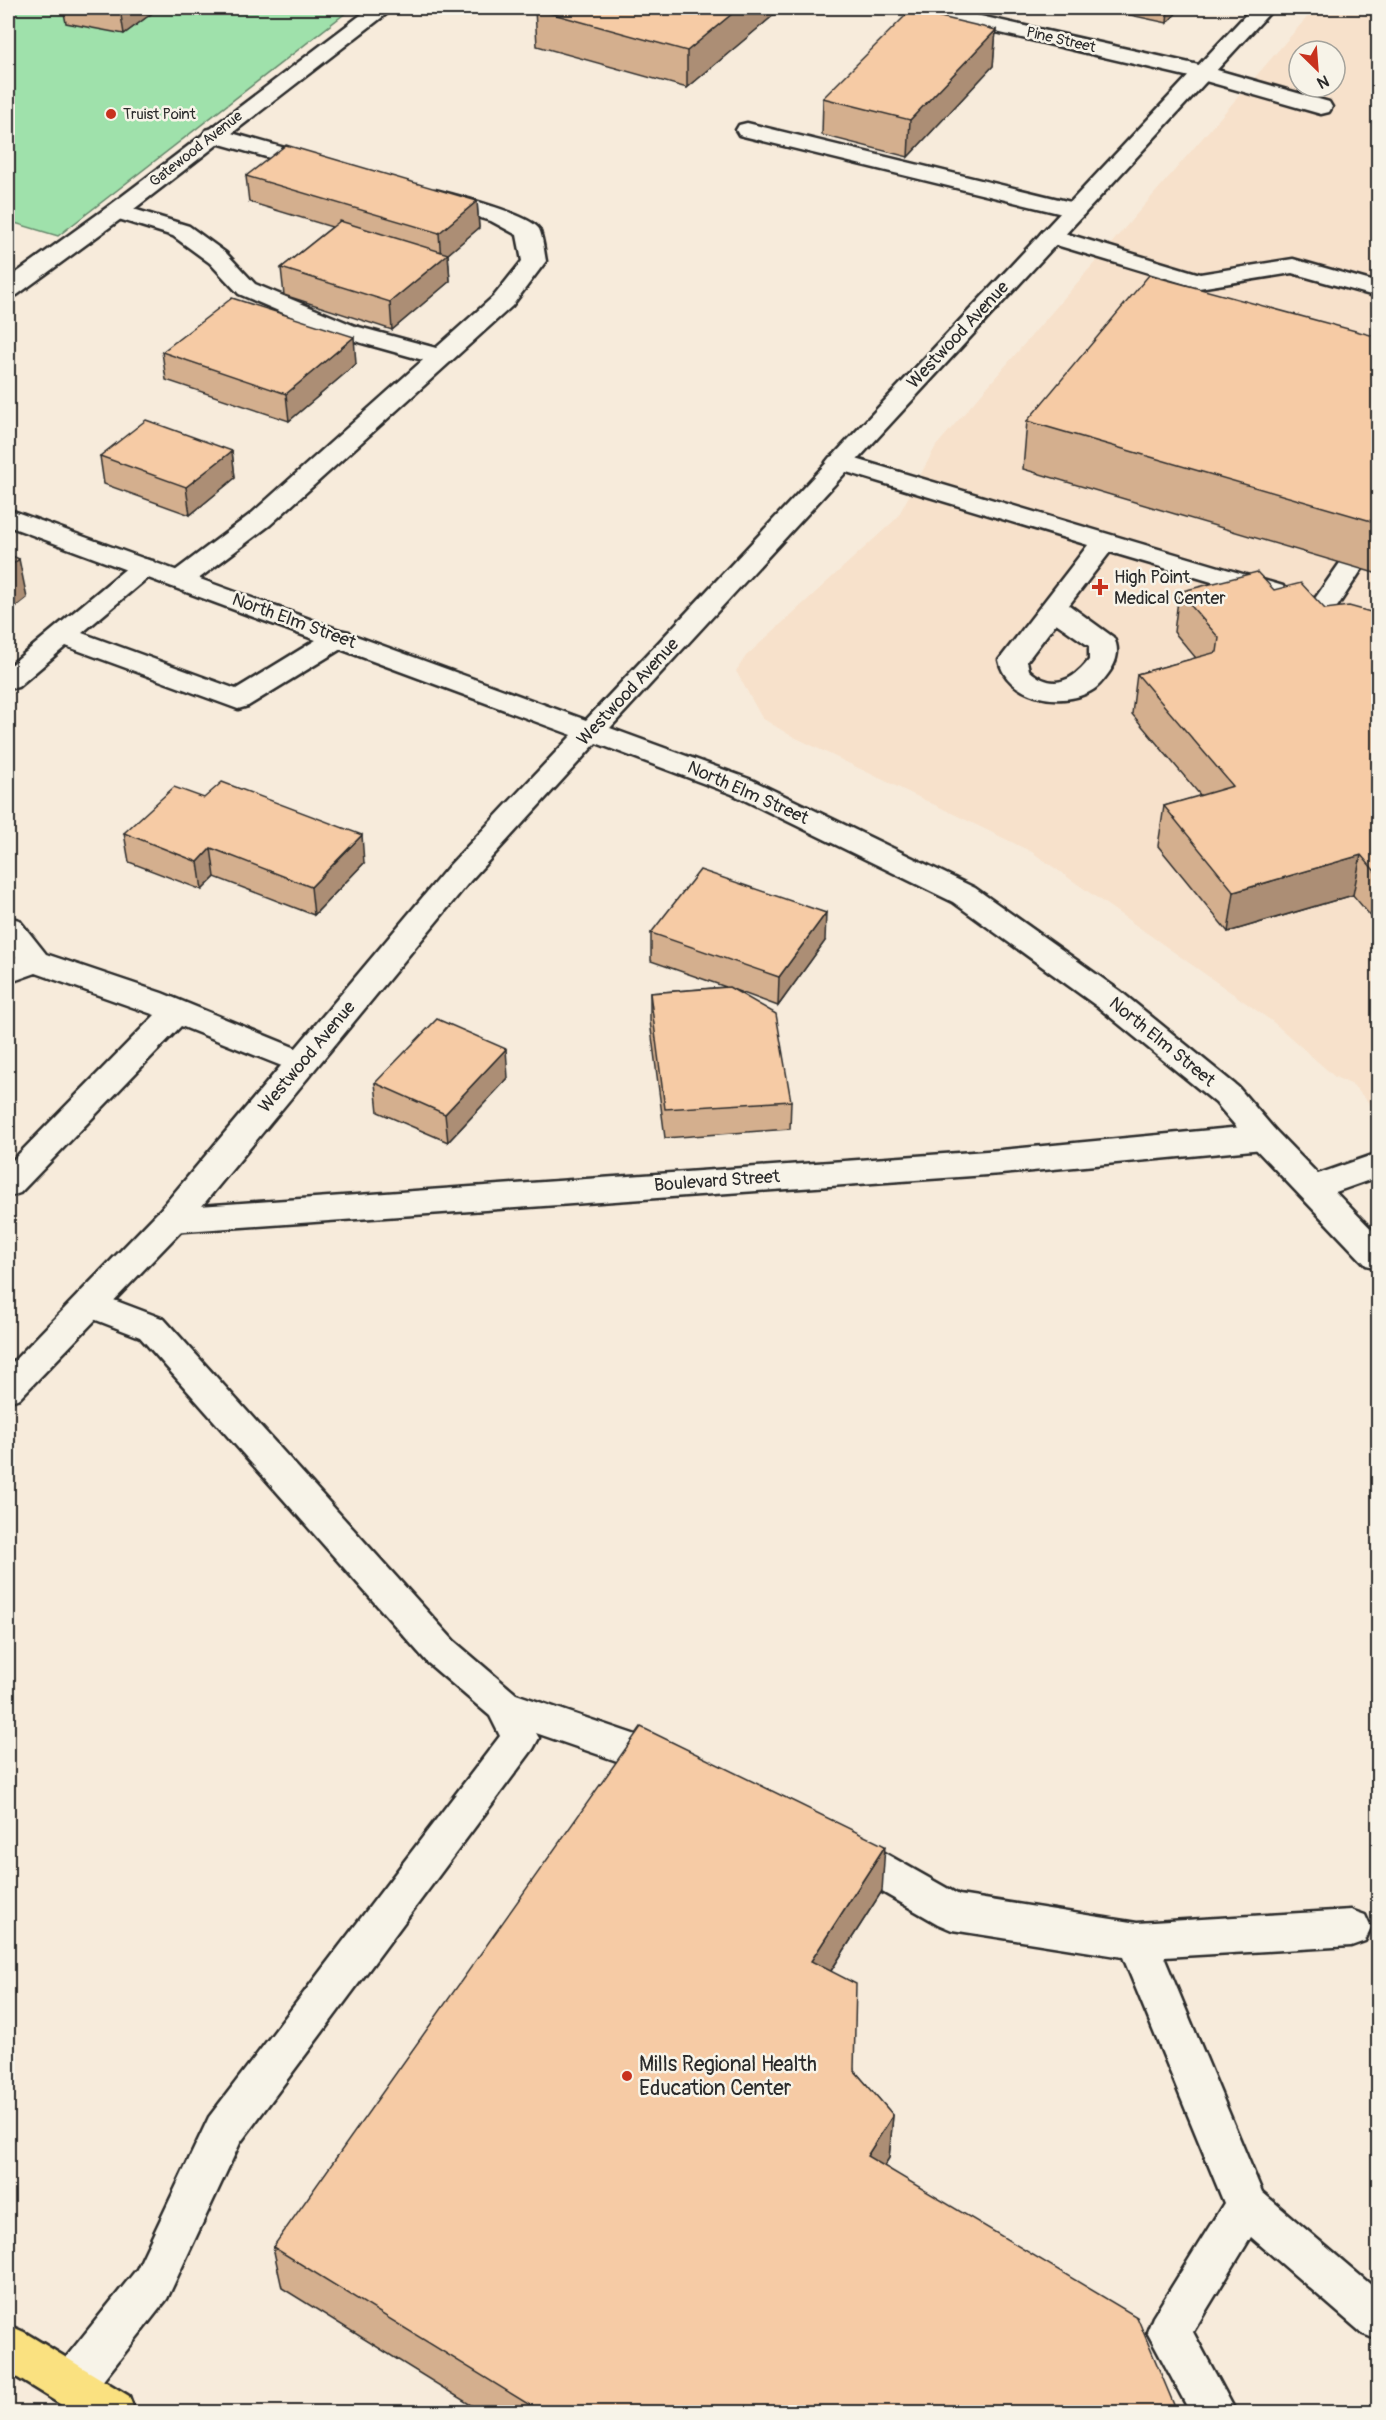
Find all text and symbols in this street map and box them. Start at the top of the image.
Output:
street label: Pine Street [1024,23,1098,57]
north arrow [1287,39,1347,99]
text: N [1314,70,1332,93]
place label: Truist Point [123,105,197,124]
street label: Gatewood Avenue [146,106,247,191]
marker: Truist Point [104,107,118,121]
street label: Westwood Avenue [902,276,1014,394]
place label: High Point Medical Center [1114,566,1226,610]
marker: High Point Medical Center [1091,578,1109,596]
street label: North Elm Street [229,588,360,654]
street label: Westwood Avenue [572,633,684,751]
street label: North Elm Street [684,756,813,830]
street label: North Elm Street [1104,992,1220,1092]
street label: Westwood Avenue [253,996,361,1118]
street label: Boulevard Street [653,1165,781,1197]
place label: Mills Regional Health Education Center [639,2051,817,2102]
marker: Mills Regional Health Education Center [620,2069,634,2083]

